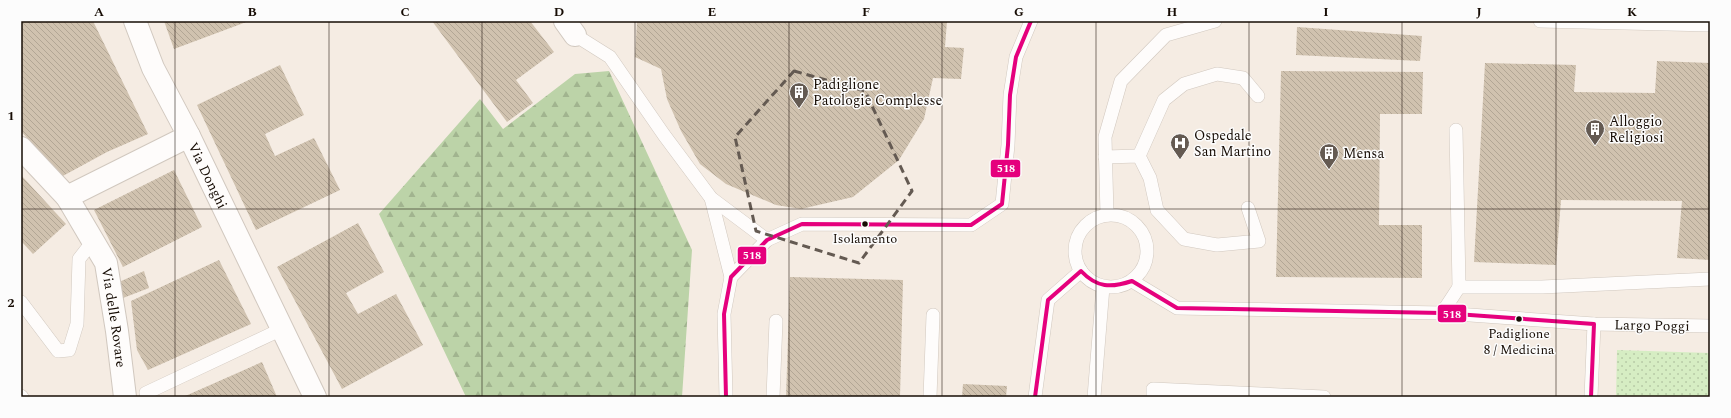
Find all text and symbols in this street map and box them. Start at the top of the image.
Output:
text: A [94,2,104,22]
text: B [247,2,257,22]
text: C [400,2,410,22]
text: D [554,2,564,22]
text: E [708,2,717,22]
text: F [862,2,870,22]
text: G [1014,2,1024,22]
text: H [1167,2,1178,22]
text: I [1323,2,1329,22]
text: J [1476,2,1482,22]
text: K [1627,2,1637,22]
place label: Padiglione Patologie Complesse [813,74,943,111]
building icon: Padiglione Patologie Complesse [788,81,810,109]
text: 1 [7,106,15,126]
place label: Alloggio Religiosi [1609,111,1664,148]
building icon: Alloggio Religiosi [1584,118,1606,146]
place label: Ospedale San Martino [1194,125,1271,162]
hospital icon: Ospedale San Martino [1169,132,1191,160]
street label: Via Donghi [183,139,233,212]
building icon: Mensa [1318,142,1340,170]
place label: Mensa [1343,143,1384,164]
line badge: 518 [990,159,1021,178]
text: 518 [997,160,1015,177]
marker: Isolamento [860,219,870,229]
place label: Isolamento [833,229,897,249]
line badge: 518 [737,246,767,265]
text: 518 [743,247,761,264]
street label: Via delle Rovare [96,266,131,369]
text: 2 [7,293,15,313]
line badge: 518 [1437,304,1467,323]
text: 518 [1443,306,1461,323]
marker: Padiglione 8 / Medicina [1514,314,1524,324]
street label: Largo Poggi [1614,314,1690,337]
place label: Padiglione 8 / Medicina [1484,324,1555,360]

